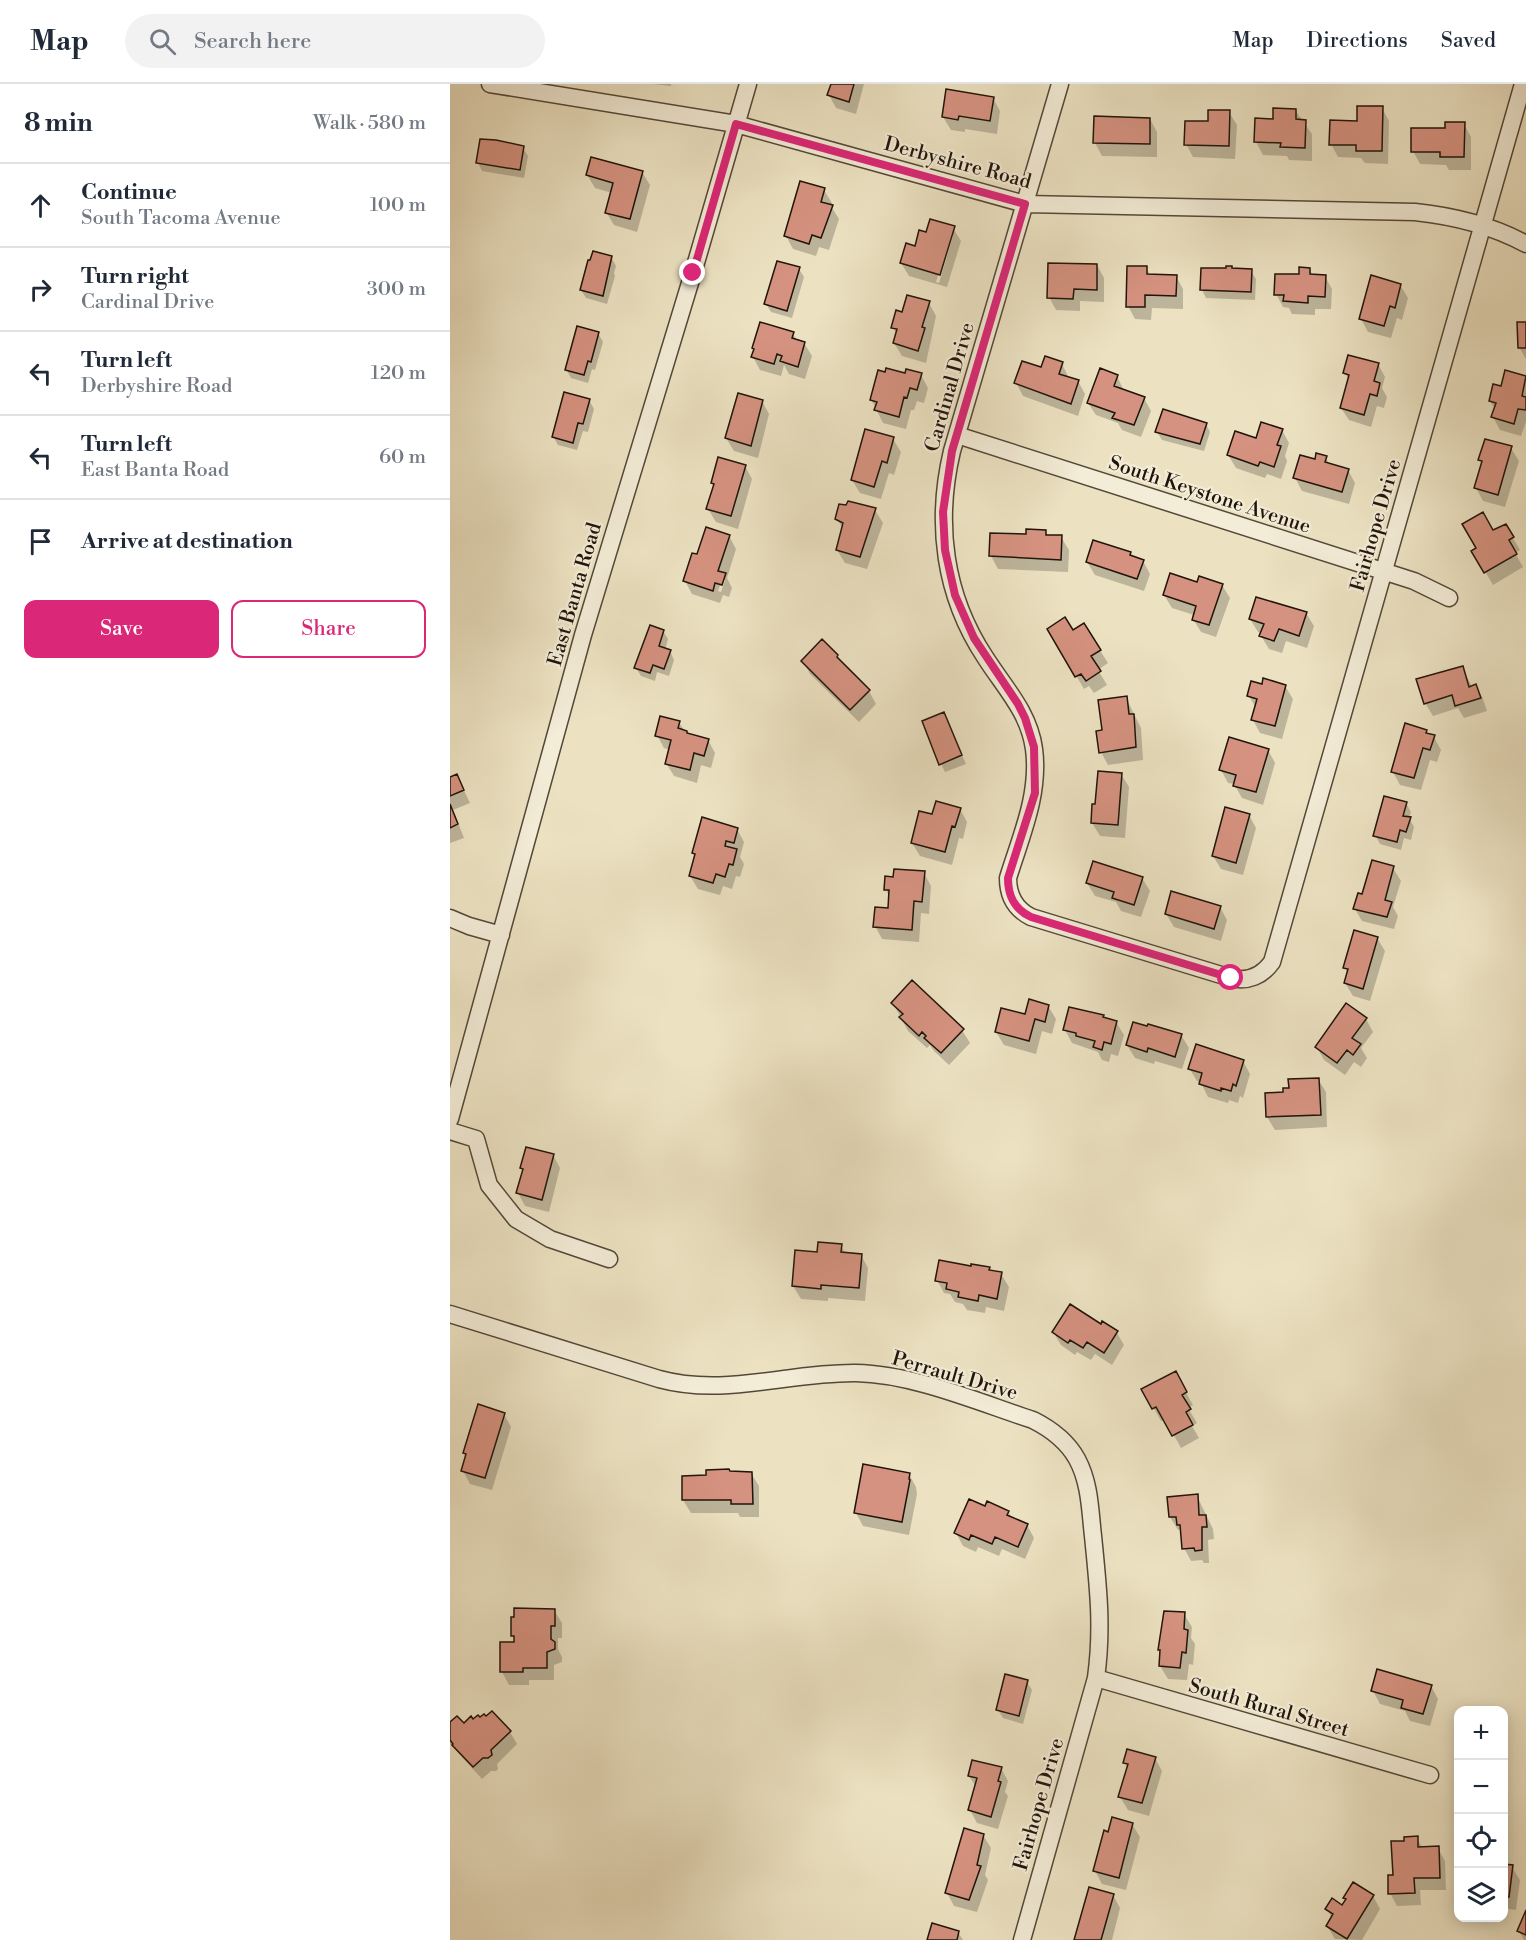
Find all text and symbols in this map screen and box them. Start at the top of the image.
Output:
search box [125,14,545,68]
text: Map [30,24,89,59]
icon: search [146,25,179,58]
text: Search here [194,28,311,55]
text: Map [1232,28,1274,54]
text: Directions [1307,28,1408,54]
text: Saved [1441,28,1496,54]
text: 8 min [24,107,93,139]
text: Walk · 580 m [313,111,426,136]
street label: Derbyshire Road [881,132,1035,195]
text: Continue [81,179,177,206]
icon: ahead [24,189,57,222]
text: 100 m [370,193,426,218]
text: South Tacoma Avenue [81,206,281,231]
route end [679,259,705,285]
text: Turn right [81,263,189,290]
icon: right [24,273,57,306]
text: 300 m [367,277,426,302]
text: Cardinal Drive [81,290,214,315]
street label: Cardinal Drive [920,320,981,455]
text: Turn left [81,347,172,374]
icon: left [24,357,57,390]
text: 120 m [371,361,426,386]
text: Derbyshire Road [81,374,232,399]
text: Turn left [81,431,172,458]
icon: left [24,441,57,474]
text: 60 m [379,445,426,470]
street label: South Keystone Avenue [1105,451,1314,540]
street label: Fairhope Drive [1346,456,1407,595]
text: East Banta Road [81,458,229,483]
street label: East Banta Road [543,519,608,669]
icon: arrive [24,525,57,558]
text: Arrive at destination [81,528,293,555]
button: Save [24,600,219,658]
button: Share [231,600,426,658]
route start [1217,964,1243,990]
street label: Perrault Drive [889,1347,1020,1406]
street label: South Rural Street [1185,1674,1352,1743]
map controls [1454,1706,1508,1922]
button: + [1454,1706,1508,1760]
street label: Fairhope Drive [1009,1735,1070,1874]
button: − [1454,1760,1508,1814]
button: locate [1454,1814,1508,1868]
button: layers [1454,1868,1508,1922]

